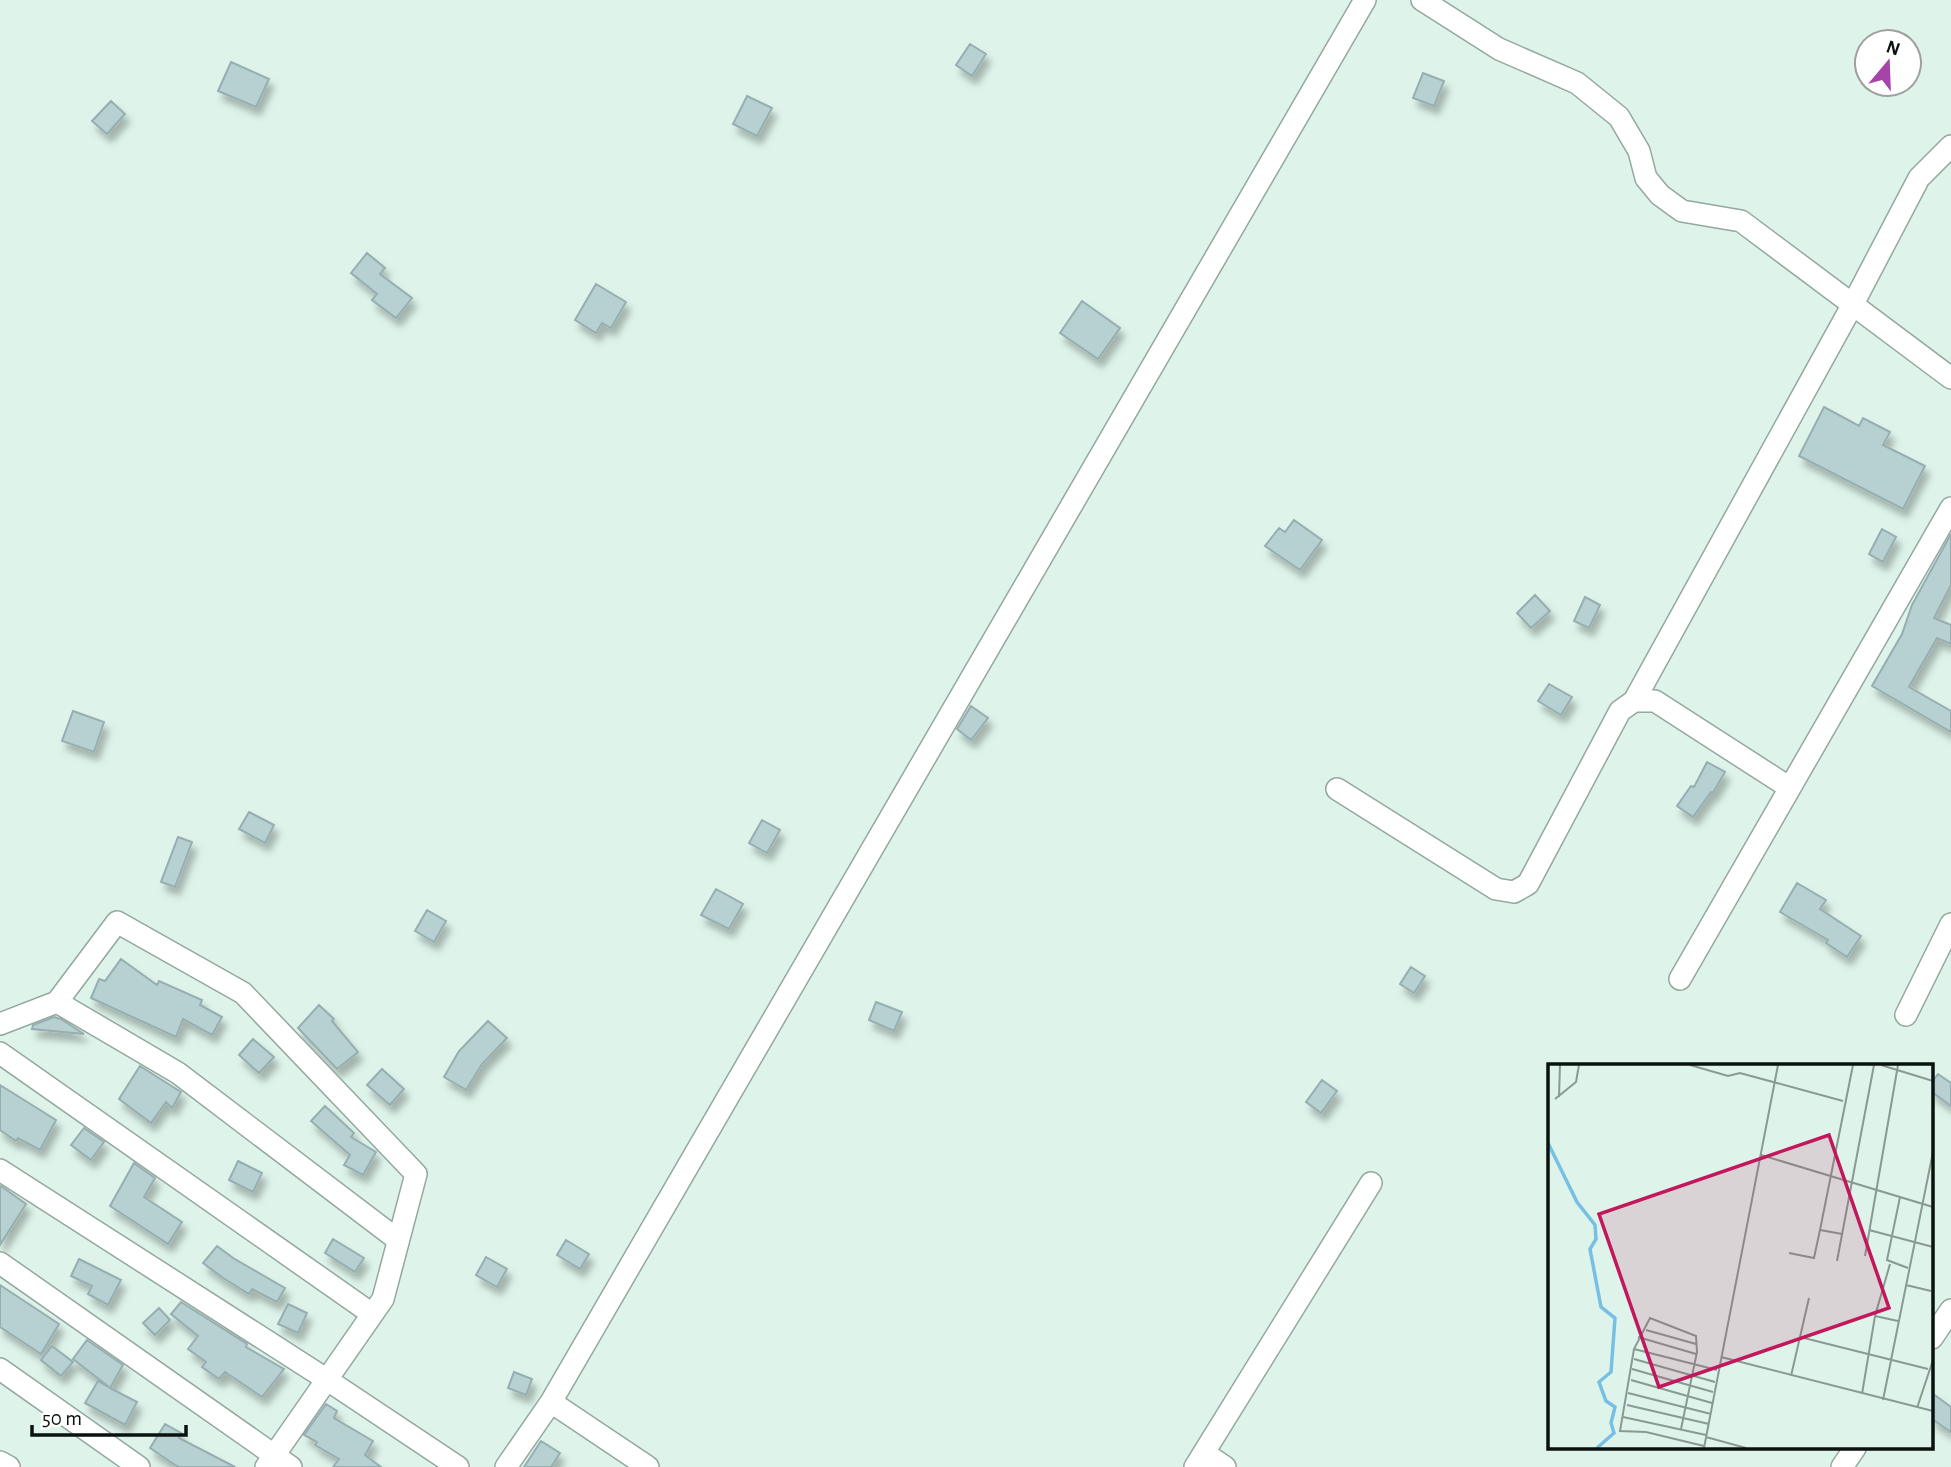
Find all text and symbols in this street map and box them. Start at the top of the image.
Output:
north arrow [1853,28,1923,98]
text: N [1884,37,1902,59]
inset map [1548,1064,1934,1450]
scale bar [32,1394,186,1438]
text: 50 m [42,1408,82,1429]

